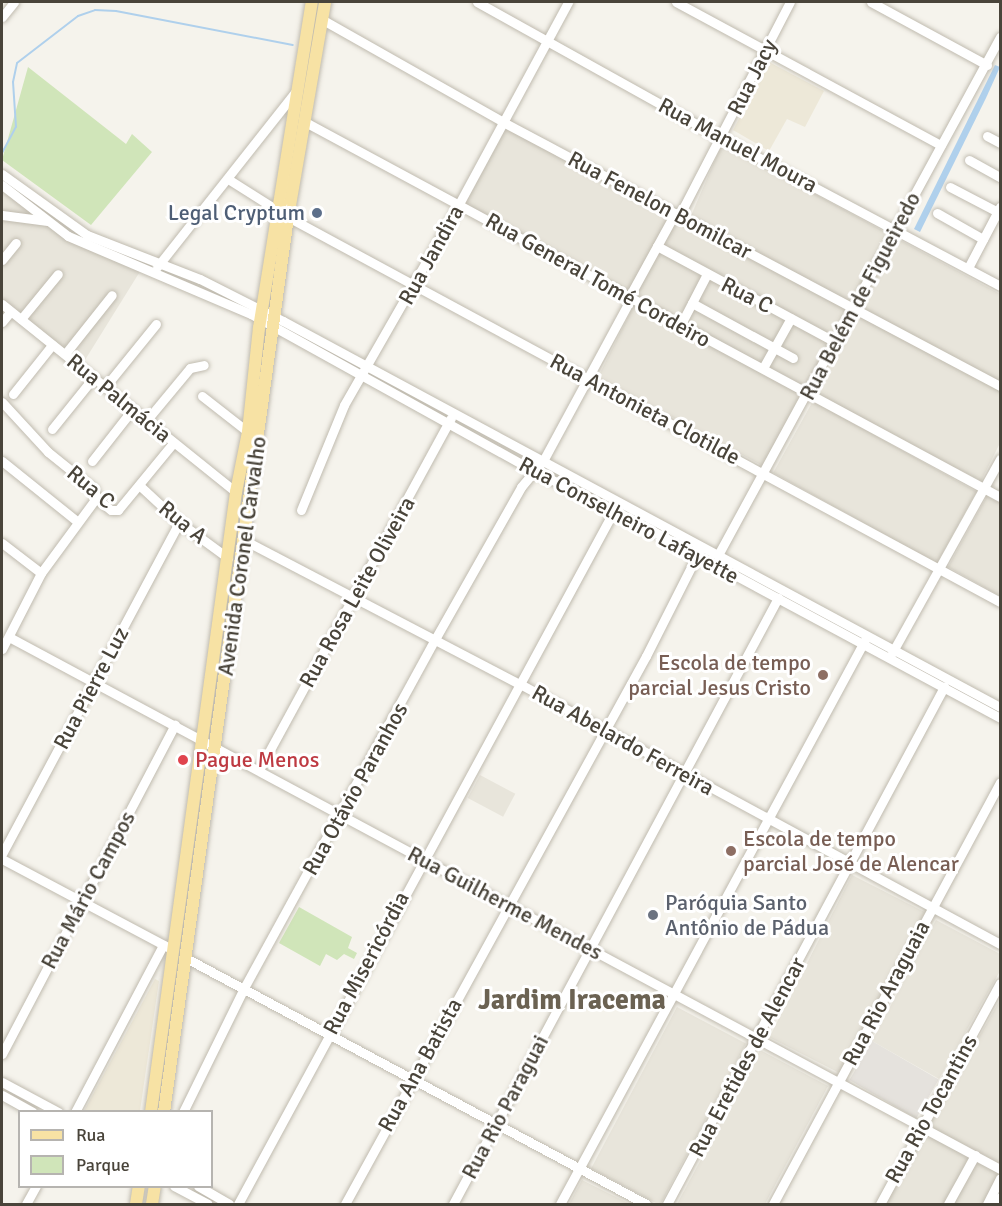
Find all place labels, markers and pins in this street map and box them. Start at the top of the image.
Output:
place label: Legal Cryptum [168,200,305,226]
marker: Legal Cryptum [310,206,324,220]
place label: Escola de tempo parcial Jesus Cristo [628,649,811,700]
marker: Escola de tempo parcial Jesus Cristo [816,668,830,682]
place label: Pague Menos [195,747,319,773]
marker: Pague Menos [176,753,190,767]
place label: Escola de tempo parcial José de Alencar [743,825,959,876]
marker: Escola de tempo parcial José de Alencar [724,844,738,858]
place label: Paróquia Santo Antônio de Pádua [665,889,829,940]
marker: Paróquia Santo Antônio de Pádua [646,908,660,922]

